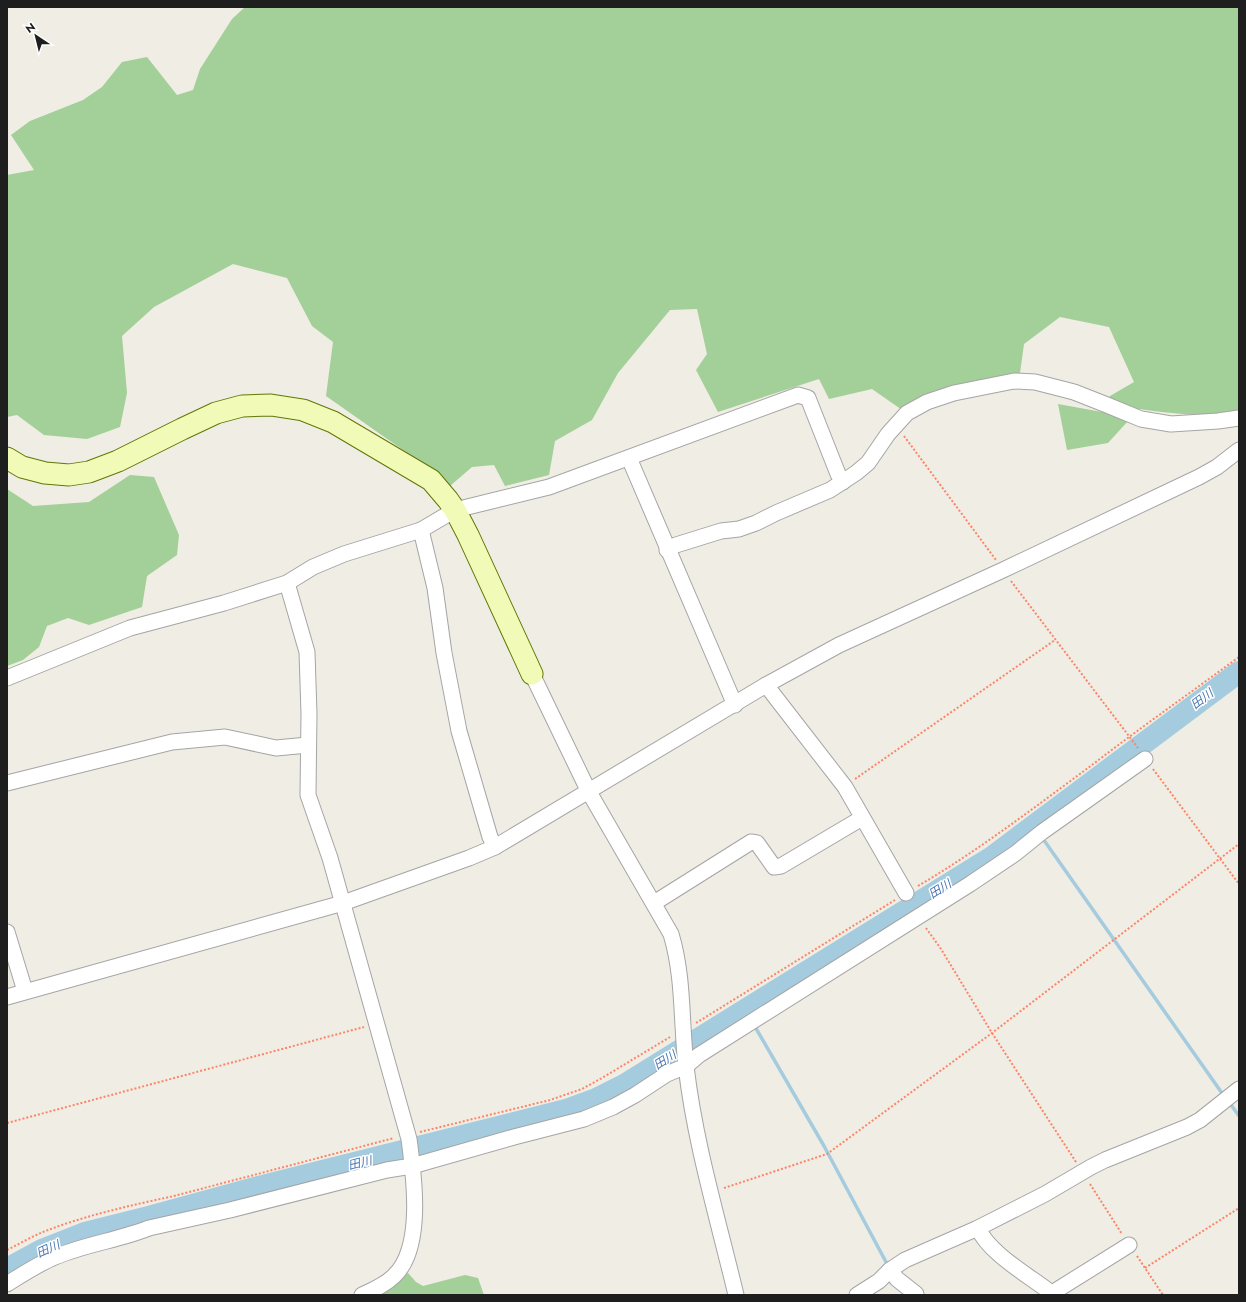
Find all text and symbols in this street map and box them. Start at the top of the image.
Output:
north arrow [16,16,56,56]
text: N [22,19,38,37]
water label: 田川 [1187,683,1219,713]
water label: 田川 [925,874,957,903]
water label: 田川 [650,1045,682,1074]
water label: 田川 [346,1151,376,1175]
water label: 田川 [33,1235,64,1262]

